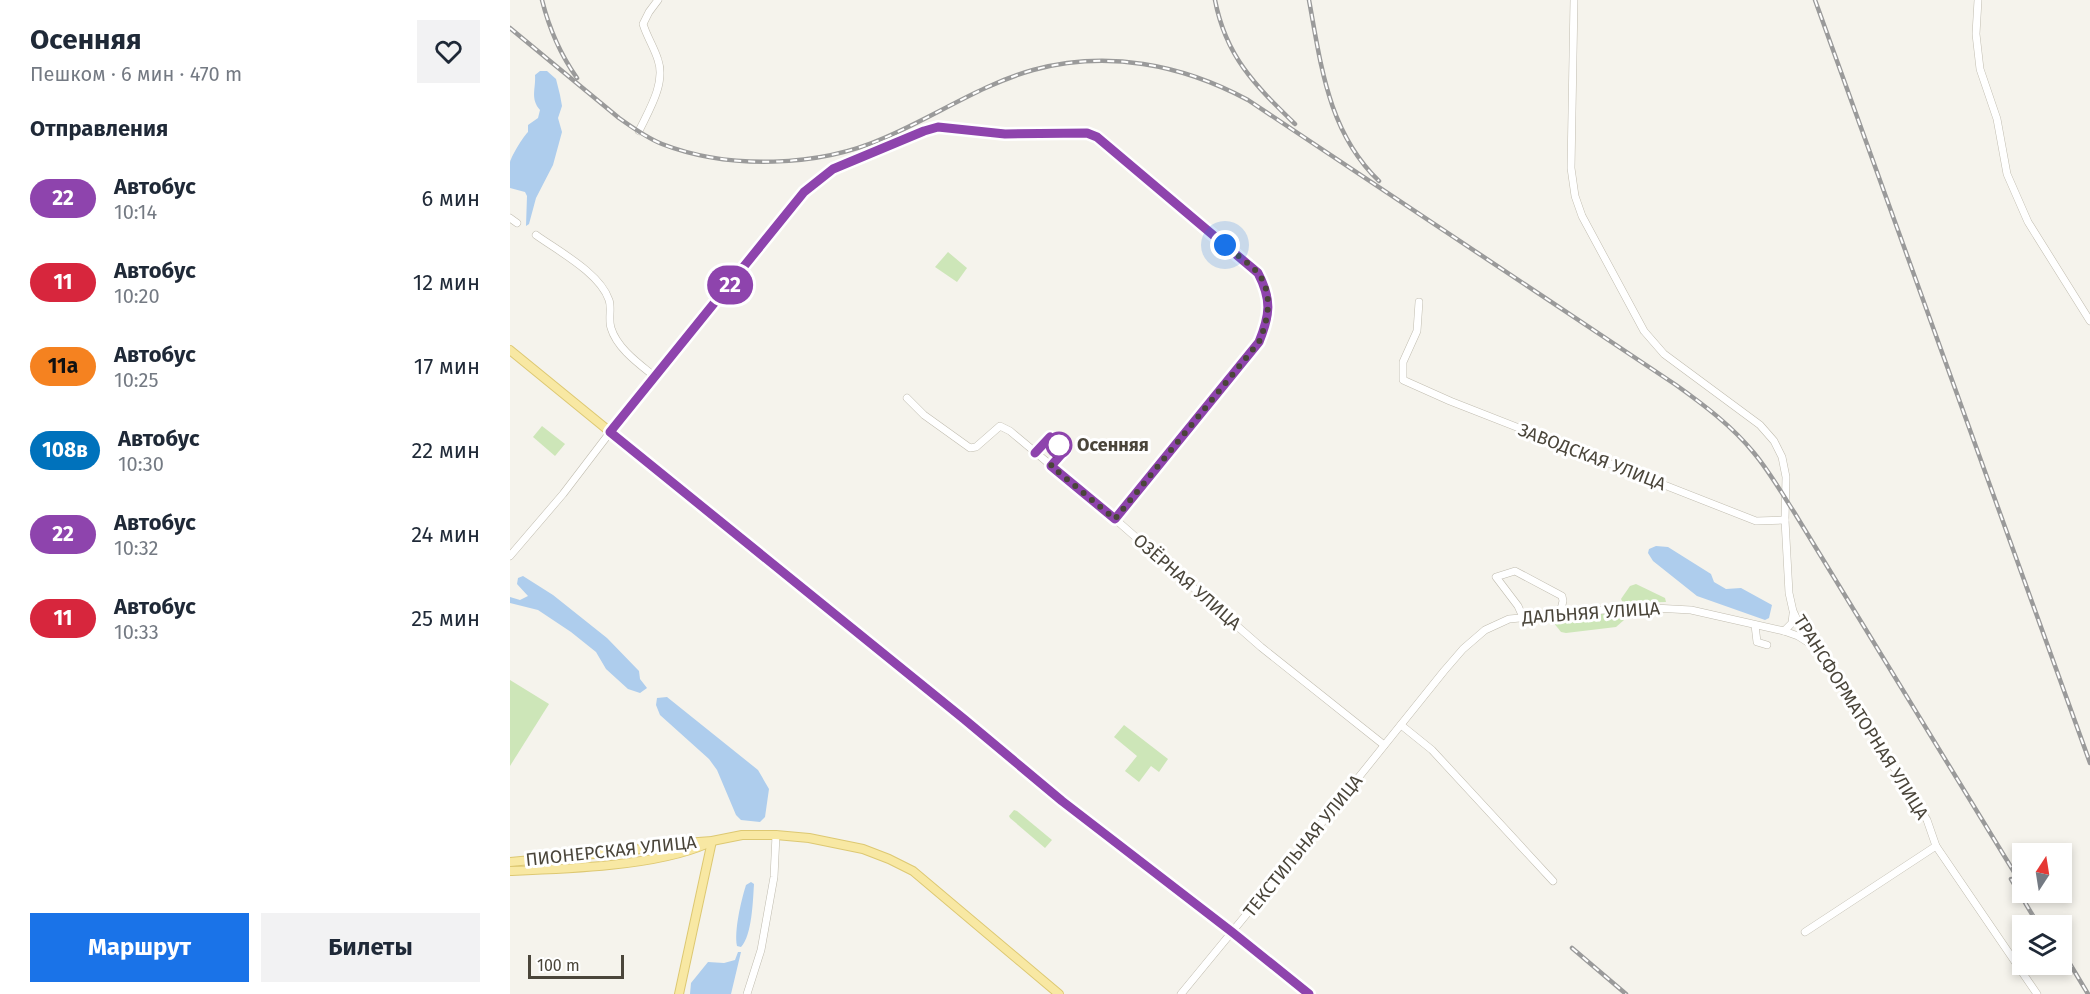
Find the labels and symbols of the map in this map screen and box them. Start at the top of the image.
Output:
your location [1210,230,1240,260]
line badge: 22 [703,266,757,304]
street label: ЗАВОДСКАЯ УЛИЦА [1515,419,1670,496]
marker: Осенняя [1046,432,1072,458]
place label: Осенняя [1077,434,1149,456]
street label: ОЗЁРНАЯ УЛИЦА [1129,529,1246,635]
street label: ДАЛЬНЯЯ УЛИЦА [1520,597,1661,629]
street label: ТРАНСФОРМАТОРНАЯ УЛИЦА [1789,611,1934,824]
street label: ТЕКСТИЛЬНАЯ УЛИЦА [1239,770,1368,922]
street label: ПИОНЕРСКАЯ УЛИЦА [524,831,698,871]
north arrow [2012,843,2072,903]
scale bar [528,952,624,980]

